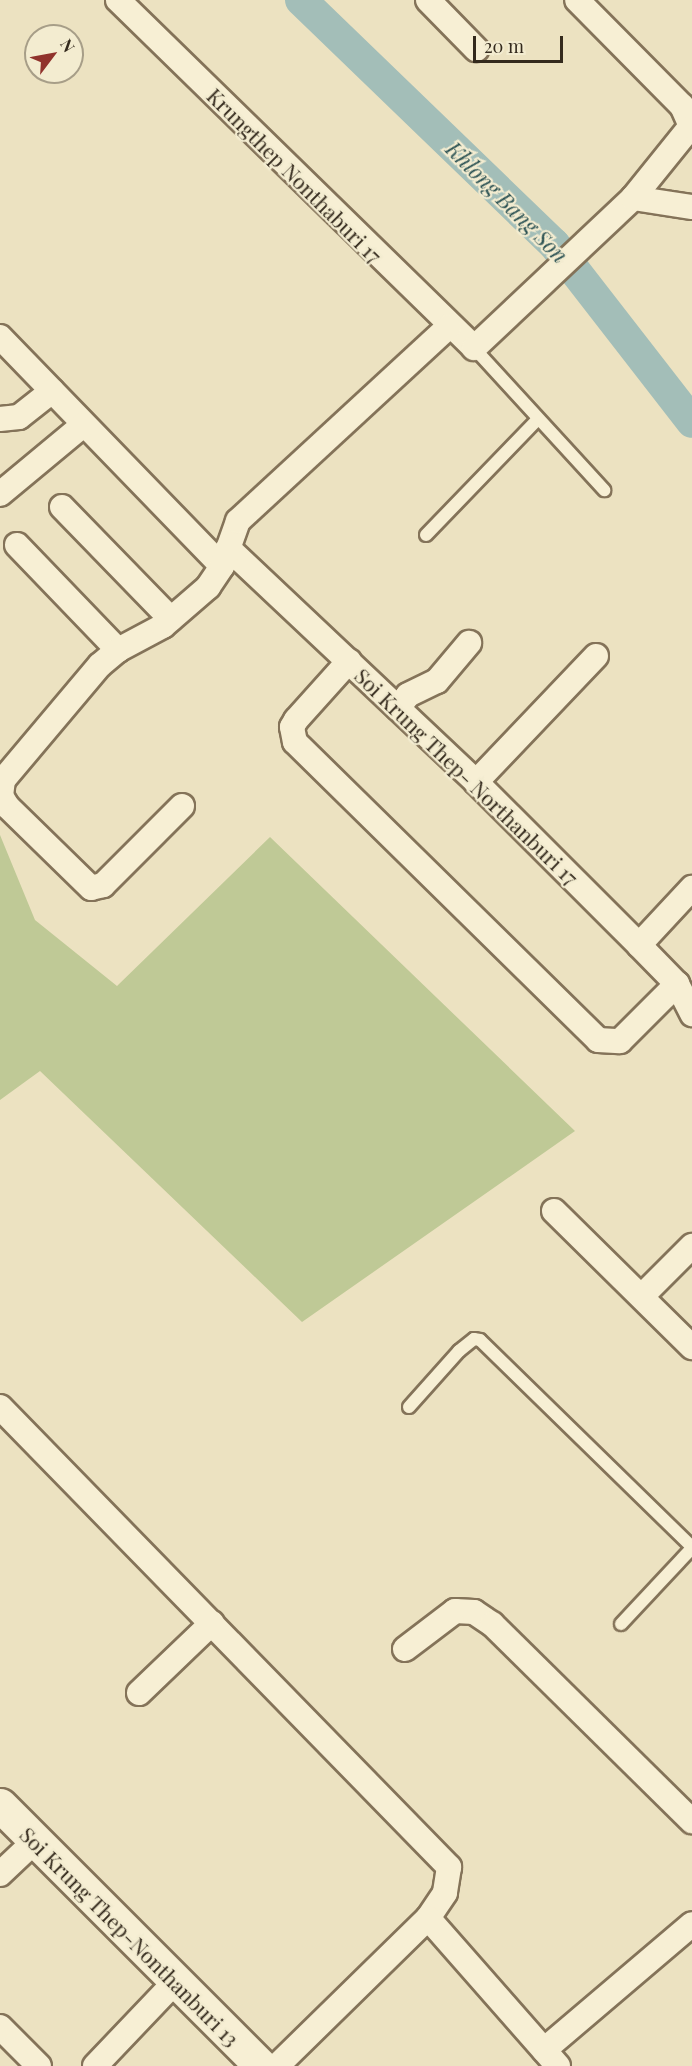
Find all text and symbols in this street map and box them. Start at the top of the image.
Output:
north arrow [24,24,84,84]
scale bar [476,24,566,62]
text: 20 m [484,34,524,58]
text: N [56,35,80,56]
street label: Krungthep Nonthaburi 17 [203,83,387,267]
water label: Khlong Bang Son [441,136,573,268]
street label: Soi Krung Thep- Northanburi 17 [350,662,584,890]
street label: Soi Krung Thep-Nonthanburi 13 [15,1821,245,2051]

